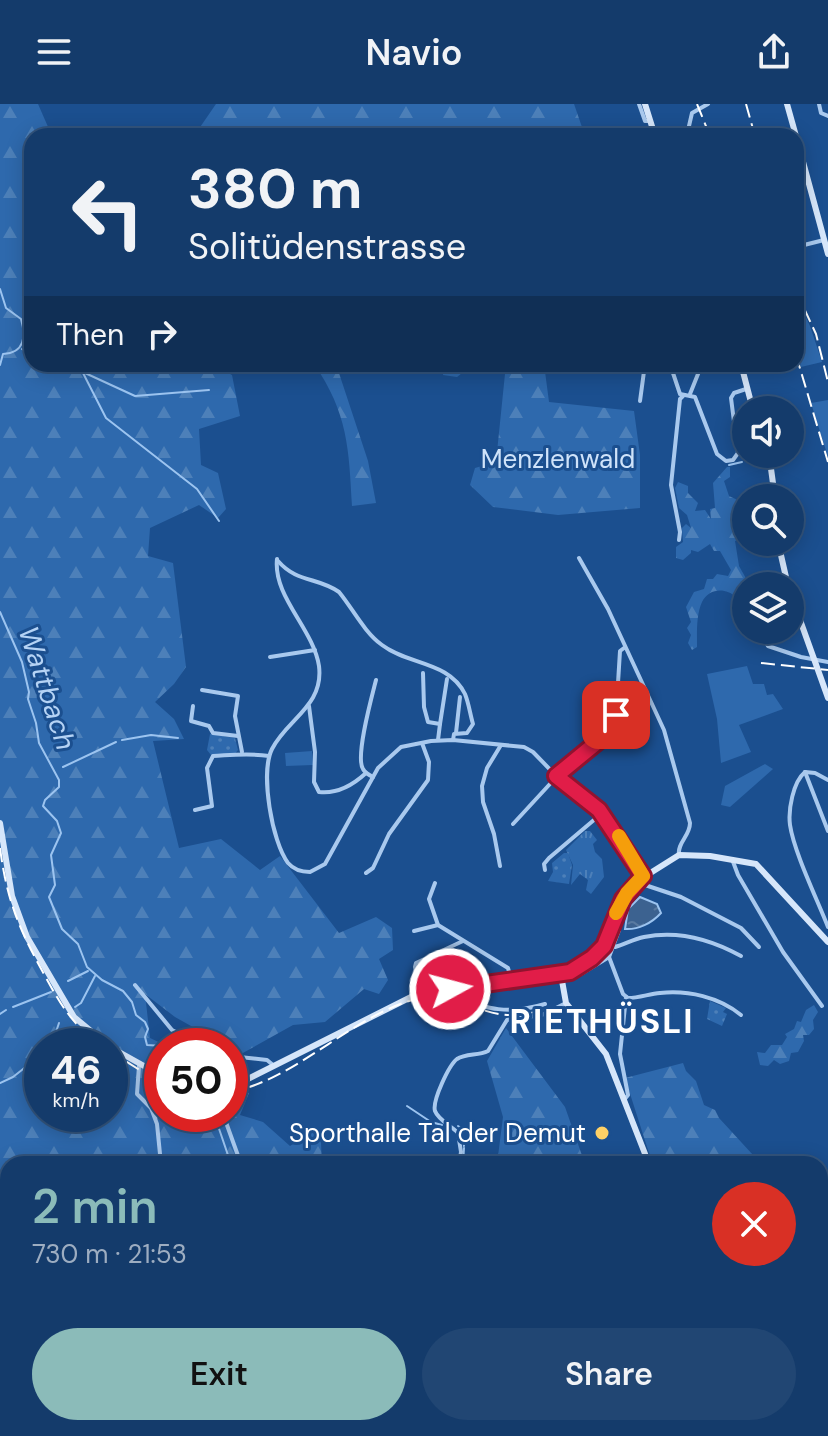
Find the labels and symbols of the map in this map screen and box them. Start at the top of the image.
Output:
park label: Menzlenwald [481,442,635,476]
water label: Wattbach [10,621,84,755]
pin [582,681,650,749]
position arrow [408,947,492,1031]
district label: RIETHÜSLI [509,999,695,1044]
speed limit sign: 50 [144,1028,248,1132]
place label: Sporthalle Tal der Demut [289,1116,586,1150]
marker: Sporthalle Tal der Demut [593,1124,611,1142]

